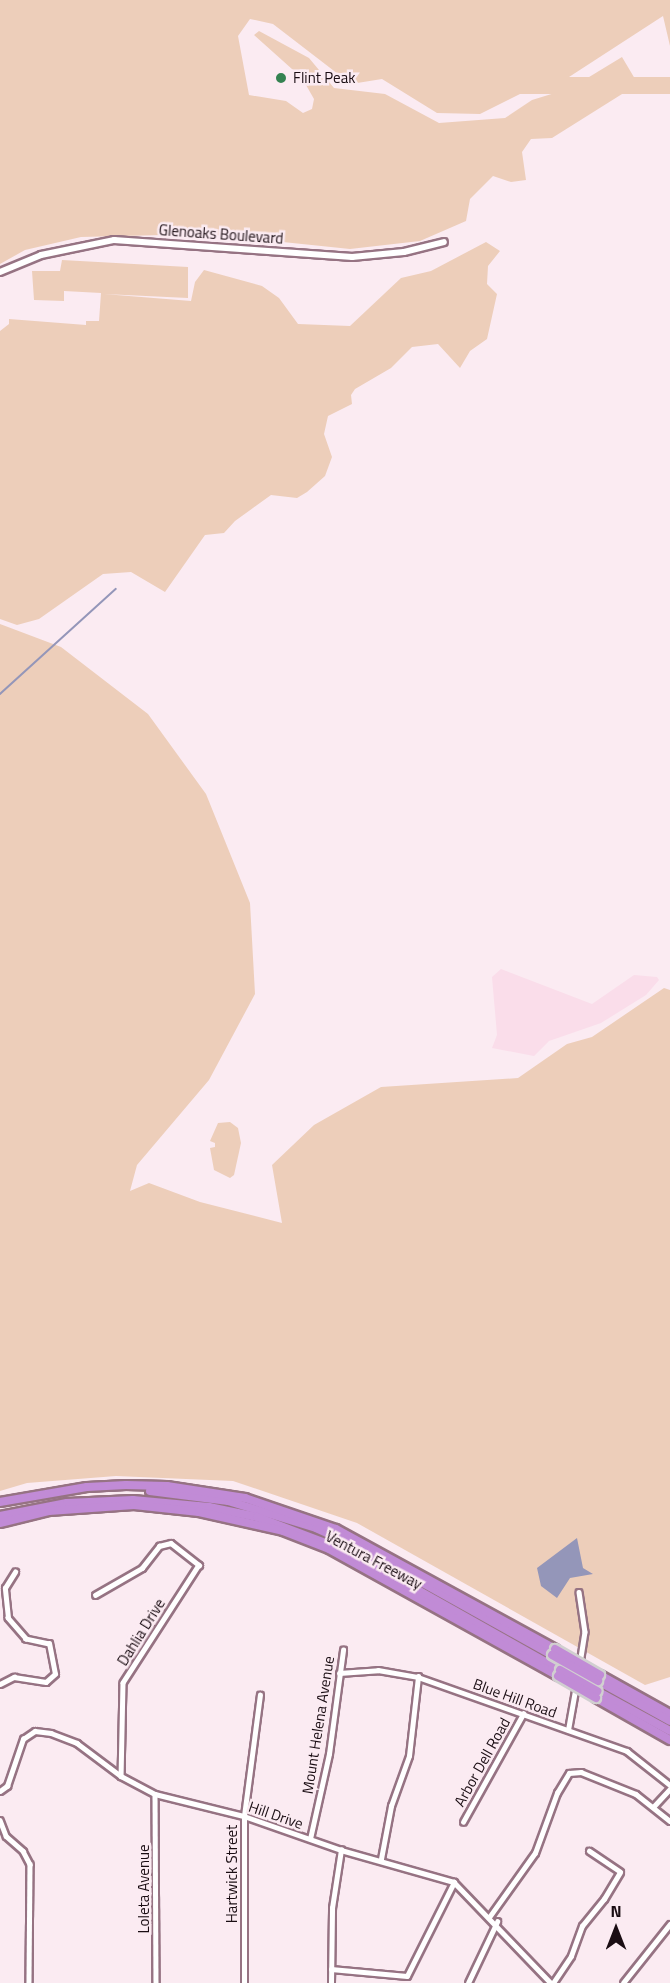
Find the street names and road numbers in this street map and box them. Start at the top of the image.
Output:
street label: Glenoaks Boulevard [158,221,284,247]
street label: Ventura Freeway [323,1527,425,1593]
street label: Dahlia Drive [113,1595,169,1669]
street label: Mount Helena Avenue [298,1655,338,1795]
street label: Blue Hill Road [471,1675,559,1721]
street label: Arbor Dell Road [450,1715,514,1809]
street label: Hill Drive [246,1797,306,1833]
street label: Hartwick Street [223,1825,241,1923]
street label: Loleta Avenue [135,1844,153,1934]

